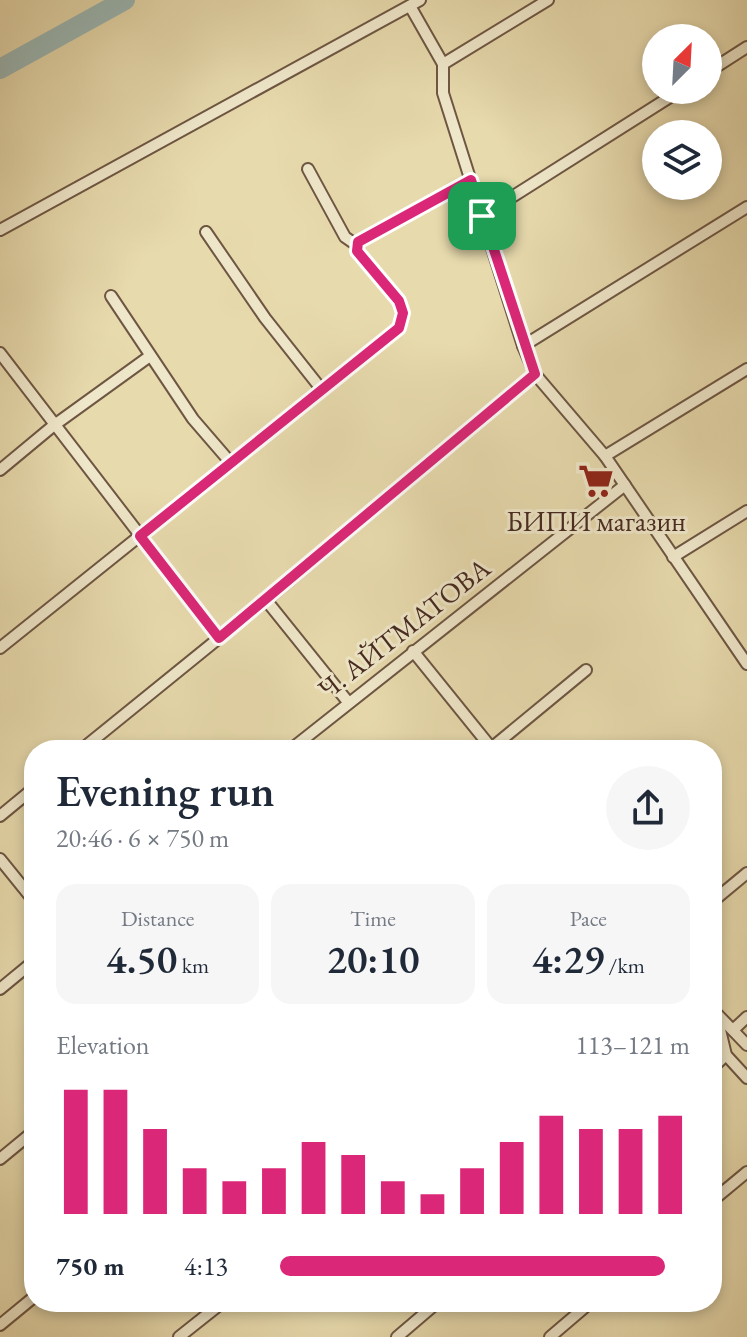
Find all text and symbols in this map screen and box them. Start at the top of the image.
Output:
north arrow [642,24,722,104]
map controls [642,24,722,200]
button: layers [642,120,722,200]
pin [448,182,516,250]
icon: arrive [460,194,504,238]
supermarket icon: БИПИ магазин [577,462,615,500]
place label: БИПИ магазин [506,503,686,539]
street label: Ч. АЙТМАТОВА [311,549,498,707]
text: Evening run [56,762,275,819]
button: share [606,766,690,850]
text: 20:46 · 6 × 750 m [56,821,229,855]
text: Distance [121,904,194,933]
text: Time [350,904,396,933]
text: Pace [570,904,607,933]
text: 4.50 [106,933,177,985]
text: 20:10 [327,933,419,985]
text: 4:29 [532,933,604,985]
text: km [177,951,209,980]
text: /km [604,951,645,980]
text: Elevation [56,1028,150,1062]
text: 113–121 m [575,1028,690,1062]
text: 750 m [56,1249,124,1283]
text: 4:13 [184,1249,228,1283]

